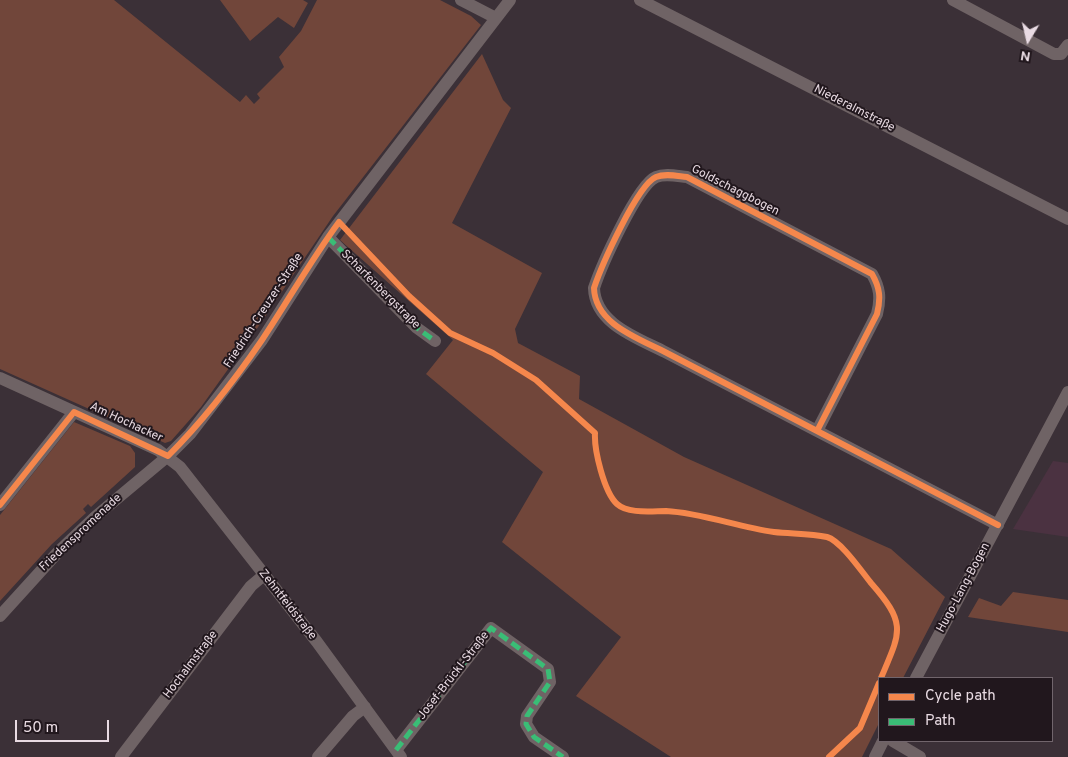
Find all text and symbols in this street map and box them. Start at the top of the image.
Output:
north arrow [1003,15,1053,65]
text: N [1019,46,1032,64]
street label: Niederalmstraße [811,82,897,136]
street label: Goldschaggbogen [689,163,781,219]
street label: Scharfenbergstraße [337,247,423,333]
street label: Friedrich-Creuzer-Straße [221,251,307,371]
street label: Am Hochacker [87,400,165,446]
street label: Friedenspromenade [37,491,125,575]
street label: Hugo-Lang-Bogen [934,541,994,635]
street label: Zehntfeldstraße [255,567,319,643]
street label: Hochalmstraße [161,628,221,702]
street label: Josef-Brückl-Straße [415,629,493,723]
legend [878,677,1053,742]
text: Cycle path [925,687,996,706]
scale bar [18,710,111,742]
text: Path [925,712,956,731]
text: 50 m [23,719,58,738]

